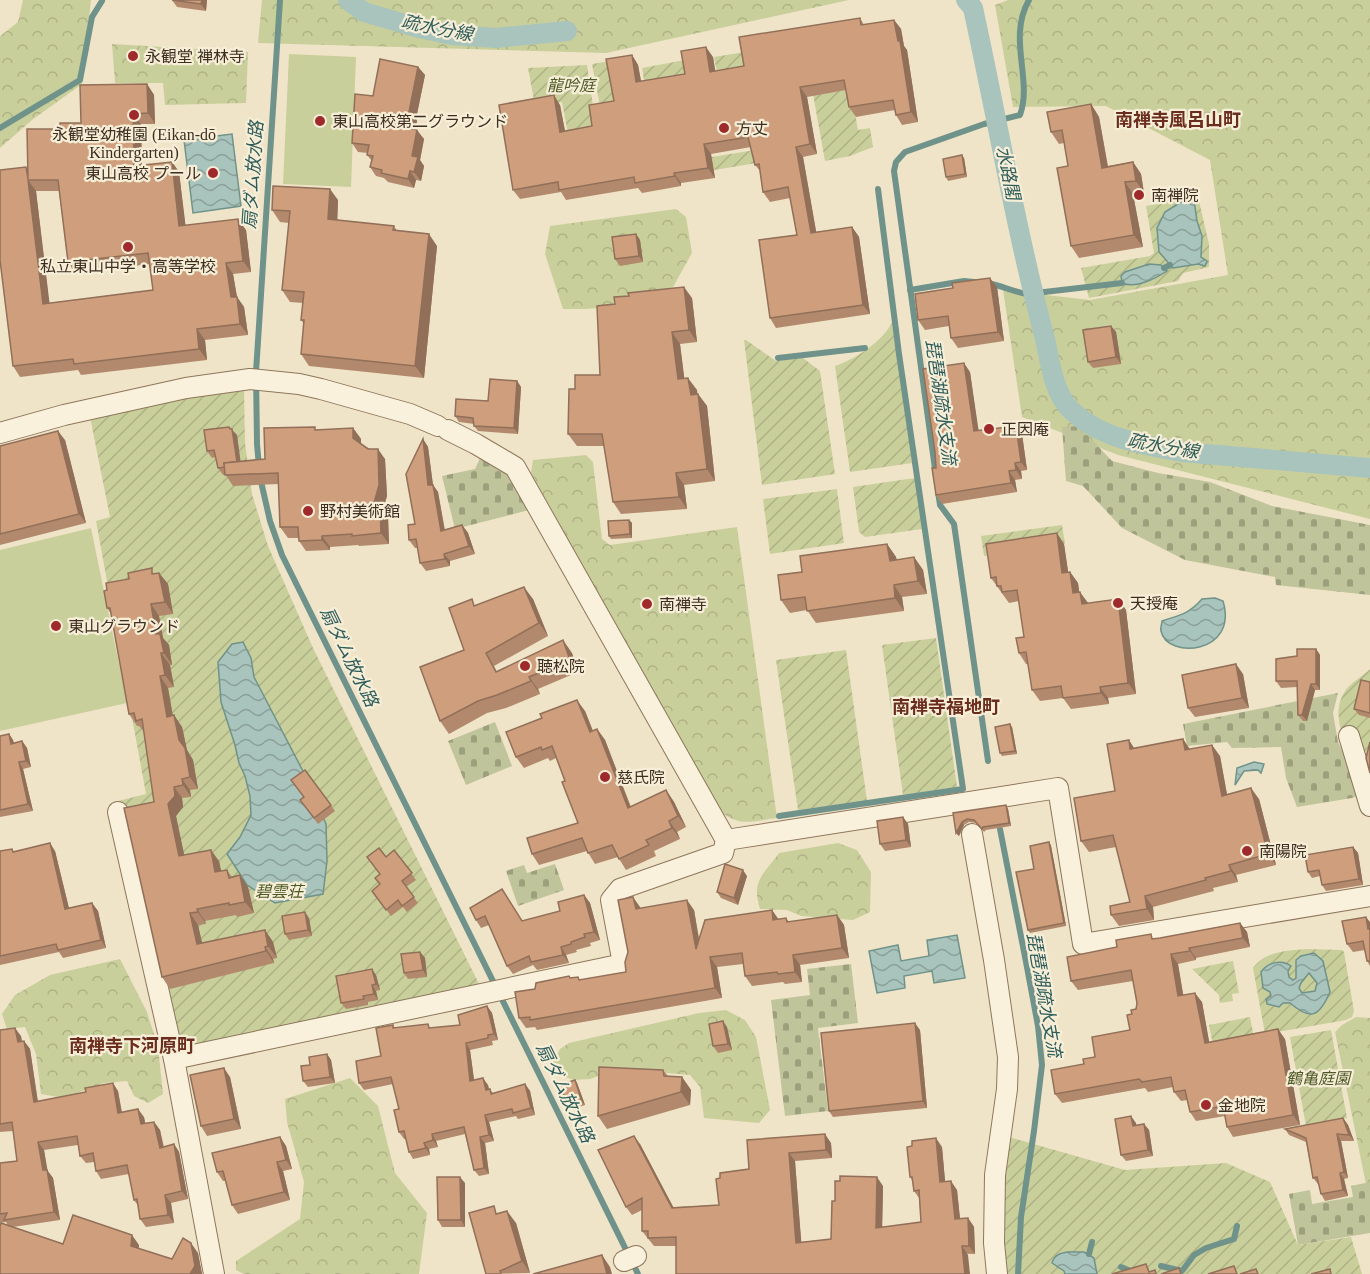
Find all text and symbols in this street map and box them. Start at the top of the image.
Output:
water label: 疏水分線 [400,11,476,45]
place label: 永観堂 禅林寺 [145,48,245,65]
marker: 永観堂 禅林寺 [126,49,140,63]
park label: 龍吟庭 [547,77,598,94]
marker: 永観堂幼稚園 (Eikan-dō Kindergarten) [127,108,141,122]
district label: 南禅寺風呂山町 [1115,110,1241,130]
place label: 東山高校第二グラウンド [332,113,508,130]
marker: 東山高校第二グラウンド [313,114,327,128]
water label: 扇ダム放水路 [239,118,267,230]
place label: 方丈 [736,120,768,137]
marker: 方丈 [717,121,731,135]
place label: 永観堂幼稚園 (Eikan-dō Kindergarten) [52,126,216,162]
water label: 水路閣 [993,145,1024,204]
place label: 東山高校 プール [85,165,201,182]
marker: 東山高校 プール [206,166,220,180]
place label: 南禅院 [1151,187,1199,204]
marker: 南禅院 [1132,188,1146,202]
marker: 私立東山中学・高等学校 [121,240,135,254]
place label: 私立東山中学・高等学校 [40,258,216,275]
water label: 琵琶湖疏水支流 [922,338,960,469]
place label: 正因庵 [1001,421,1049,438]
marker: 正因庵 [982,422,996,436]
water label: 疏水分線 [1126,430,1202,462]
place label: 野村美術館 [320,503,400,520]
marker: 野村美術館 [301,504,315,518]
place label: 天授庵 [1130,595,1178,612]
place label: 南禅寺 [659,596,707,613]
marker: 天授庵 [1111,596,1125,610]
marker: 南禅寺 [640,597,654,611]
water label: 扇ダム放水路 [316,604,383,712]
place label: 東山グラウンド [68,618,180,635]
marker: 東山グラウンド [49,619,63,633]
place label: 聴松院 [537,658,585,675]
marker: 聴松院 [518,659,532,673]
district label: 南禅寺福地町 [892,697,1000,717]
place label: 慈氏院 [617,769,665,786]
marker: 慈氏院 [598,770,612,784]
place label: 南陽院 [1259,843,1307,860]
marker: 南陽院 [1240,844,1254,858]
park label: 碧雲荘 [255,883,306,900]
water label: 琵琶湖疏水支流 [1023,931,1065,1062]
district label: 南禅寺下河原町 [69,1036,195,1056]
water label: 扇ダム放水路 [532,1040,599,1148]
park label: 鶴亀庭園 [1286,1070,1352,1087]
place label: 金地院 [1218,1097,1266,1114]
marker: 金地院 [1199,1098,1213,1112]

